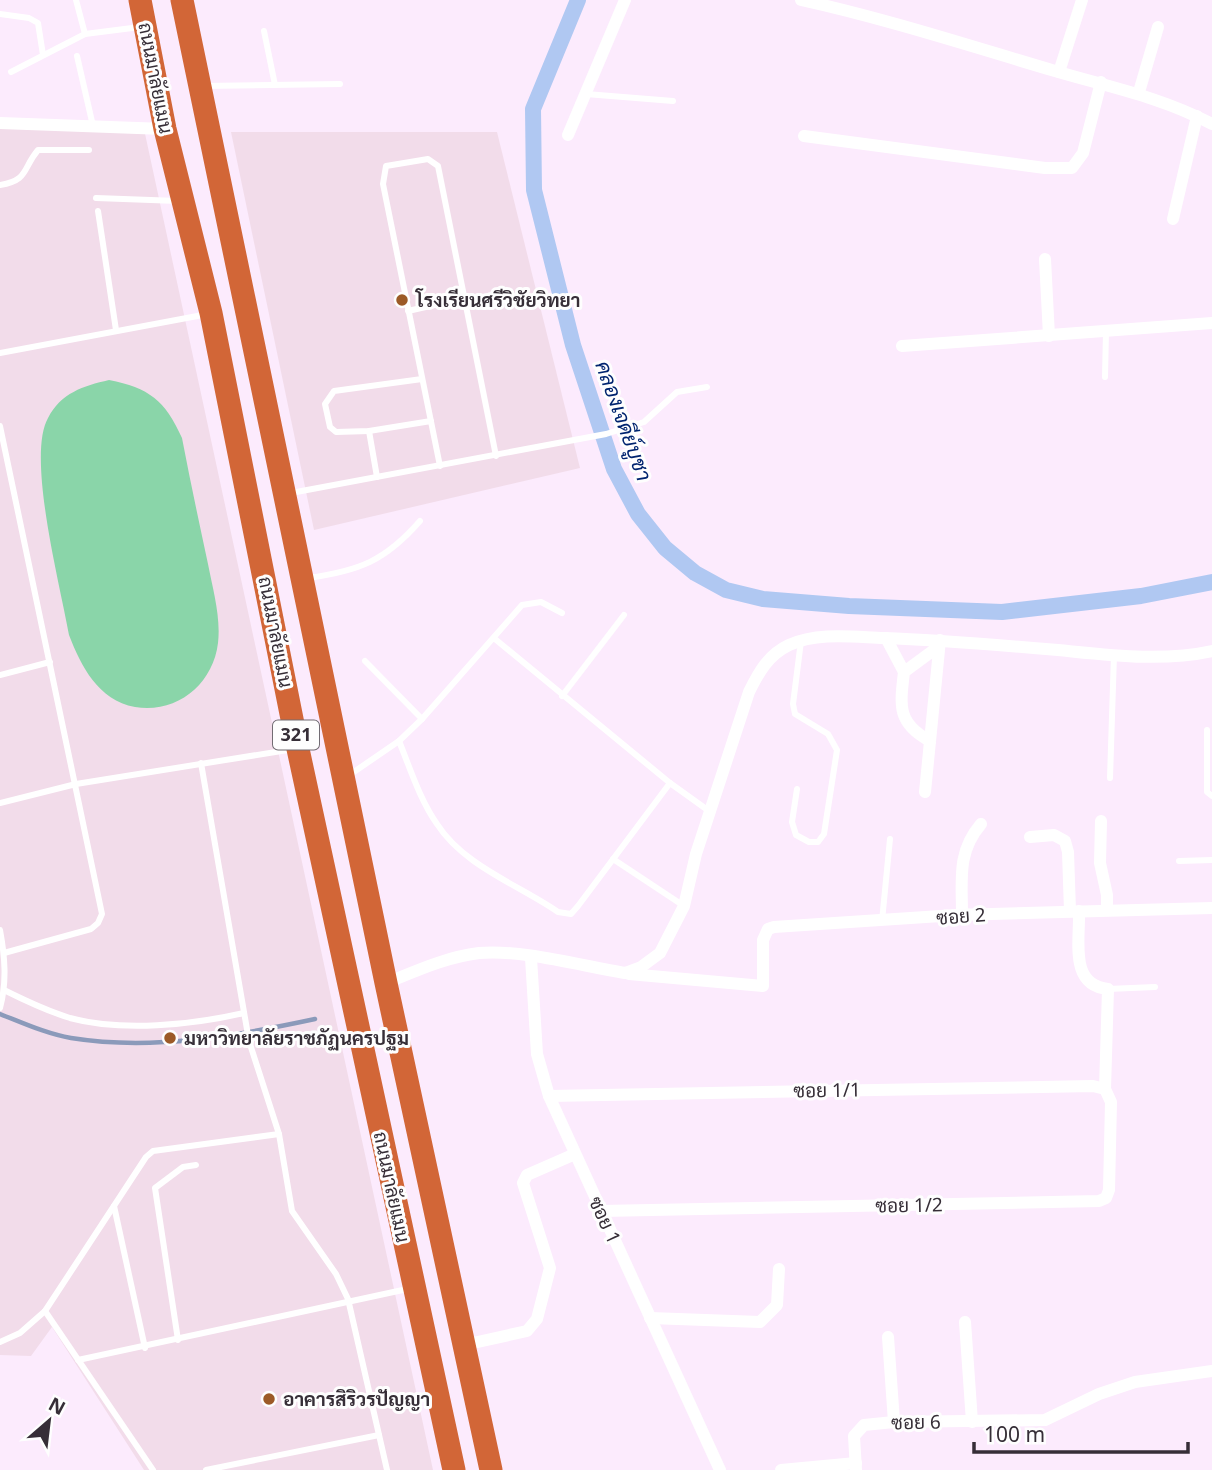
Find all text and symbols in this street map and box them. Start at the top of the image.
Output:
street label: ถนนมาลัยแมน [132,20,180,136]
place label: โรงเรียนศรีวิชัยวิทยา [415,287,580,313]
marker: โรงเรียนศรีวิชัยวิทยา [394,292,410,308]
water label: คลองเจดีย์บูชา [587,357,659,485]
street label: ถนนมาลัยแมน [252,574,300,690]
road number: 321 [273,720,319,750]
street label: ซอย 2 [935,901,987,931]
place label: มหาวิทยาลัยราชภัฏนครปฐม [184,1025,409,1051]
marker: มหาวิทยาลัยราชภัฏนครปฐม [162,1030,178,1046]
street label: ซอย 1/1 [793,1076,861,1104]
street label: ถนนมาลัยแมน [368,1129,416,1245]
street label: ซอย 1/2 [875,1191,943,1219]
street label: ซอย 1 [583,1192,627,1248]
north arrow [14,1386,84,1456]
place label: อาคารสิริวรปัญญา [283,1386,430,1412]
text: N [44,1391,70,1421]
marker: อาคารสิริวรปัญญา [261,1391,277,1407]
street label: ซอย 6 [891,1409,941,1435]
scale bar [974,1410,1188,1454]
text: 100 m [984,1420,1045,1448]

